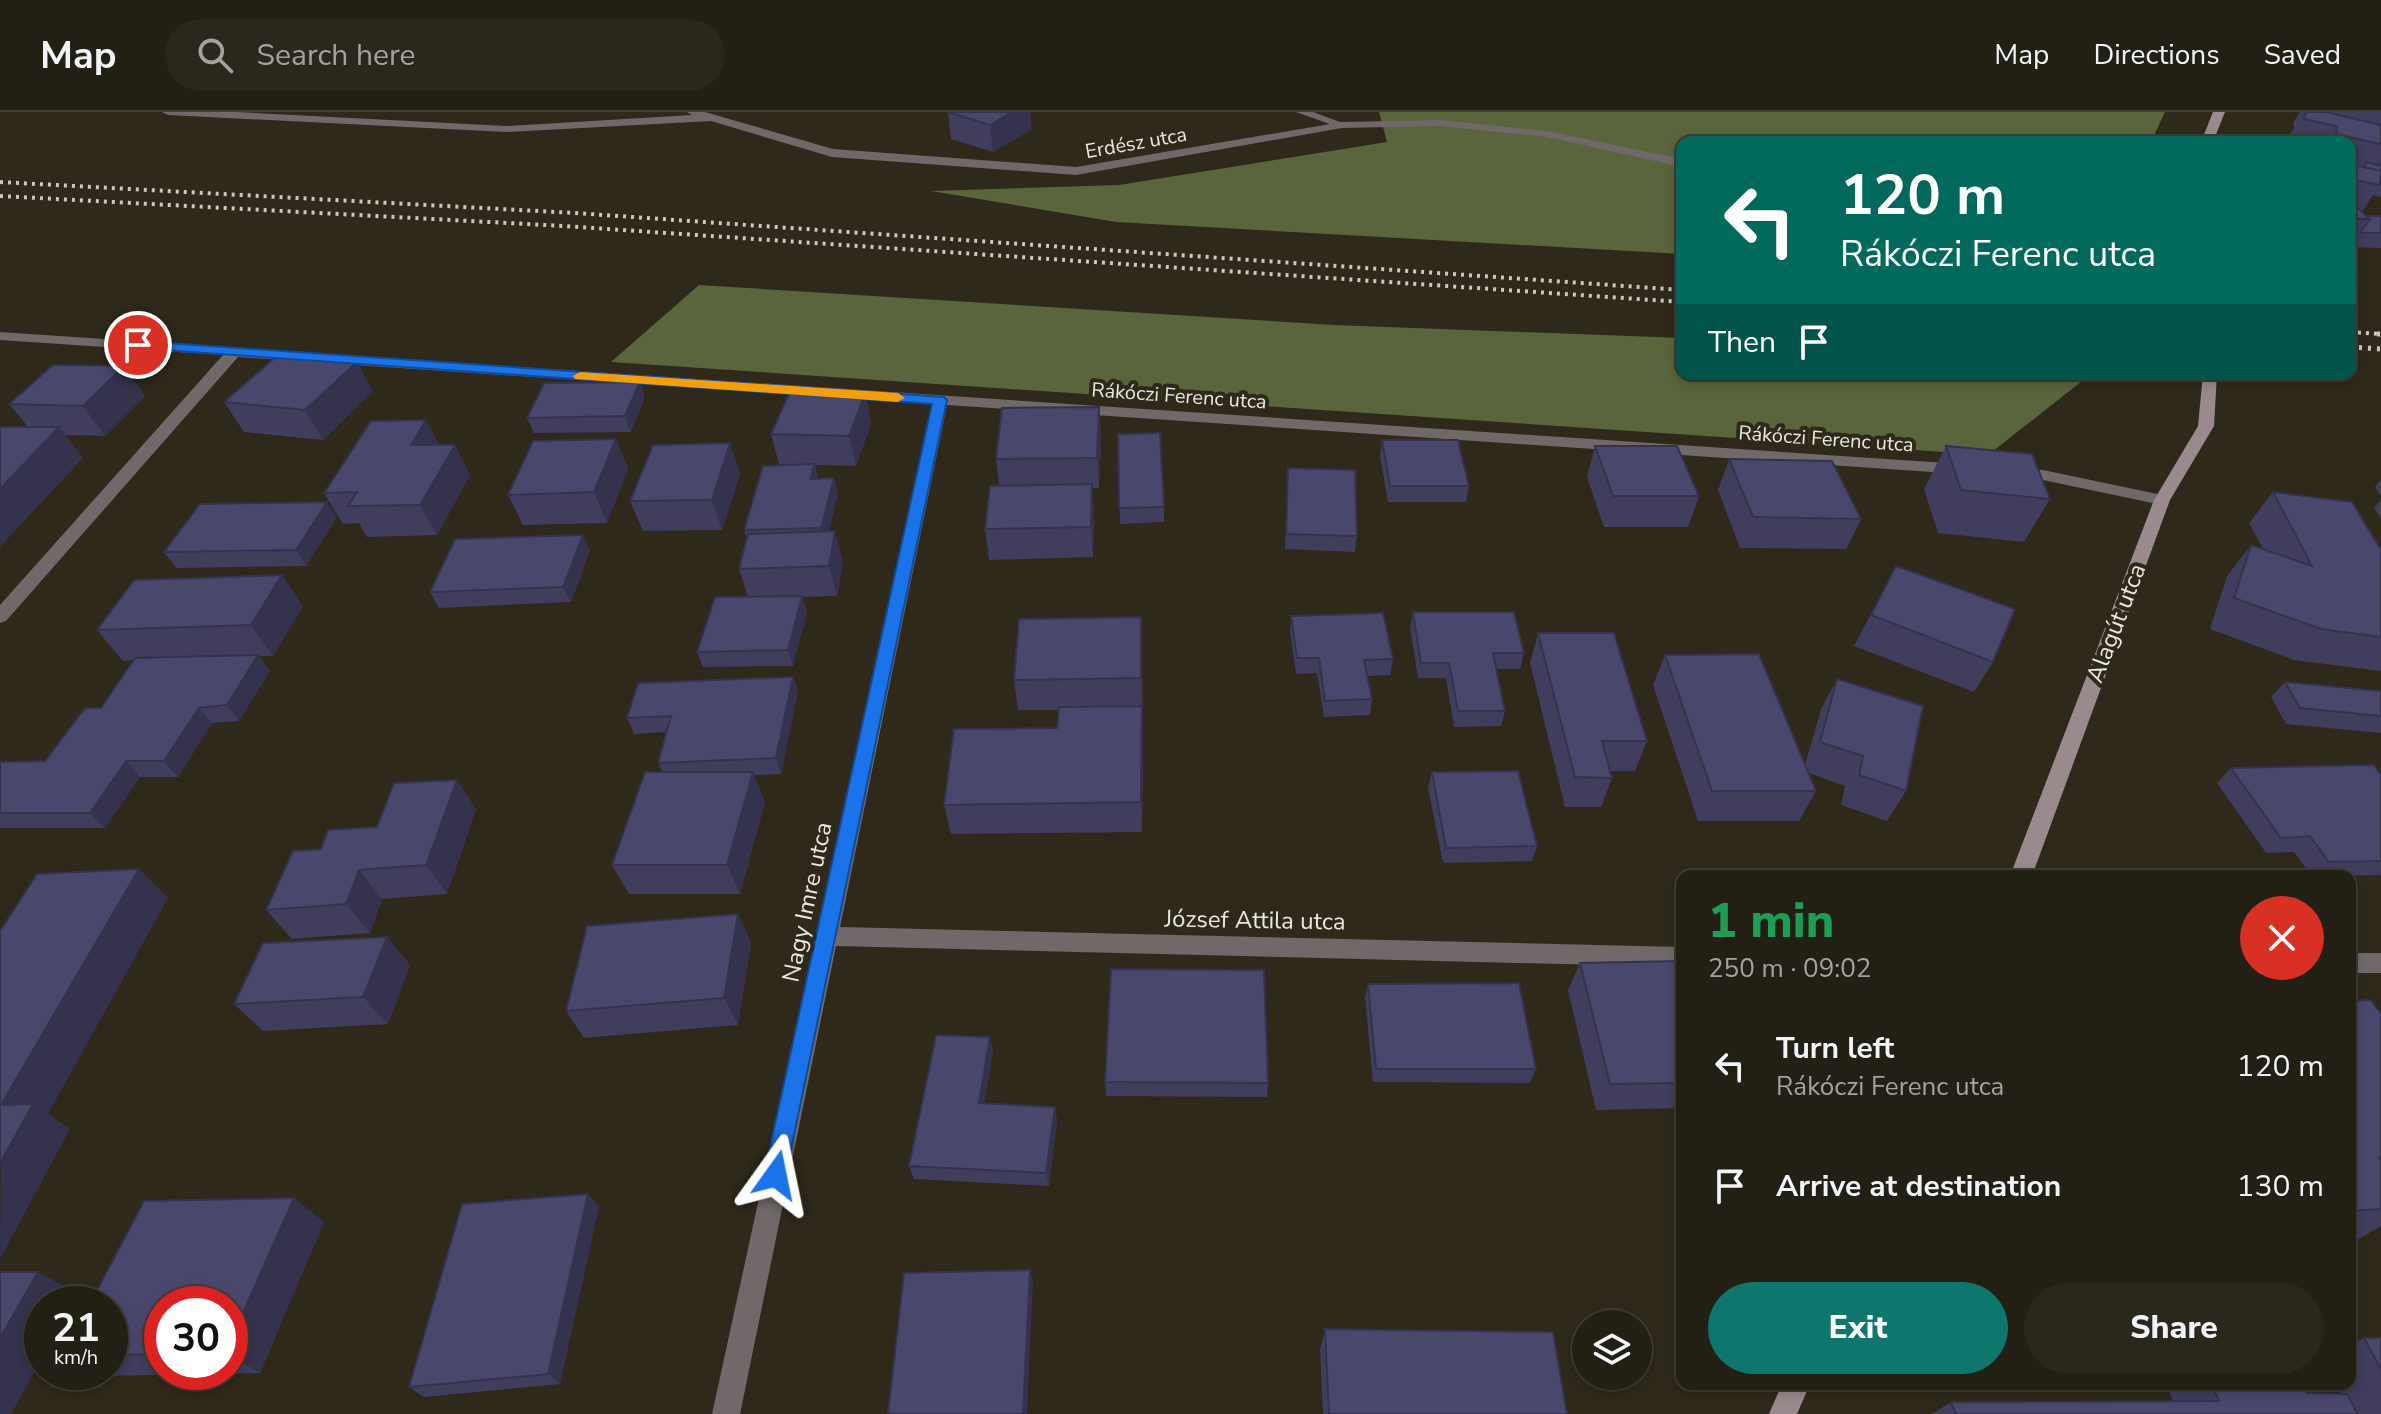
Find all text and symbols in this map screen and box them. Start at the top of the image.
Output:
search box [165,19,725,91]
text: Map [40,30,117,81]
icon: search [193,33,237,77]
text: Search here [257,35,416,76]
text: Map [1994,36,2049,74]
text: Directions [2093,36,2220,74]
text: Saved [2264,36,2341,74]
street label: Erdész utca [1083,121,1189,165]
text: 120 m [1840,157,2005,234]
icon: left [1708,168,1812,272]
text: Rákóczi Ferenc utca [1840,230,2156,279]
pin [104,311,172,379]
icon: arrive [1792,320,1836,364]
text: Then [1708,322,1776,363]
icon: arrive [116,323,160,367]
street label: Rákóczi Ferenc utca [1090,376,1268,416]
street label: Rákóczi Ferenc utca [1737,419,1915,459]
street label: Alagút utca [2079,559,2153,687]
street label: Nagy Imre utca [774,819,840,985]
text: 1 min [1708,888,1834,954]
button: close [2240,896,2324,980]
street label: József Attila utca [1163,902,1346,938]
text: 250 m · 09:02 [1708,951,1871,986]
text: Turn left [1776,1028,1894,1069]
icon: left [1708,1044,1752,1088]
text: 120 m [2237,1046,2324,1087]
text: Rákóczi Ferenc utca [1776,1069,2004,1104]
position arrow [734,1133,818,1217]
icon: arrive [1708,1164,1752,1208]
text: Arrive at destination [1776,1166,2061,1207]
text: 130 m [2237,1166,2324,1207]
button: Exit [1708,1282,2008,1374]
button: Share [2024,1282,2324,1374]
speed limit sign: 30 [144,1286,248,1390]
text: 21 [52,1301,100,1355]
map controls [1572,1310,1652,1390]
button: layers [1572,1310,1652,1390]
text: km/h [54,1344,98,1371]

